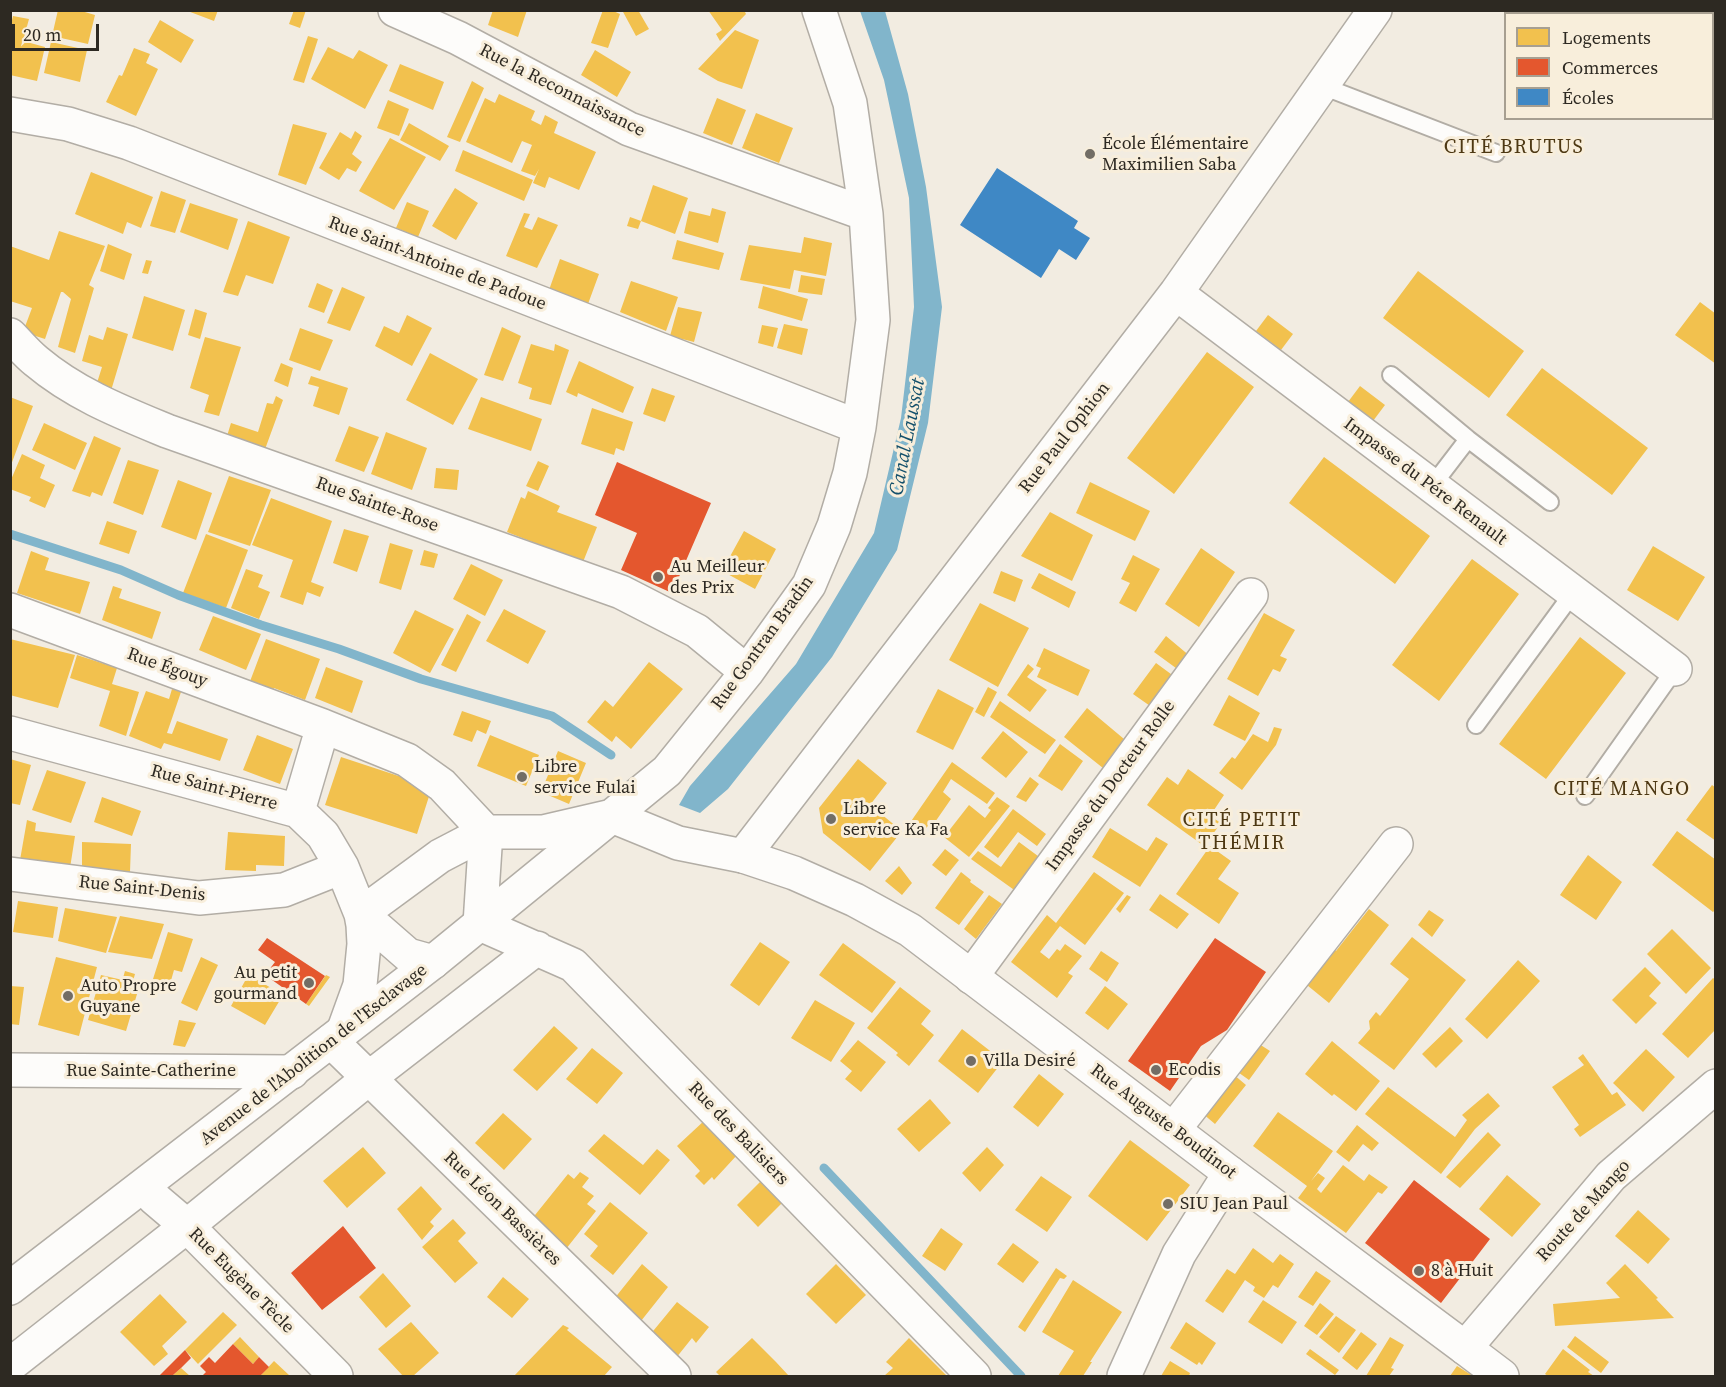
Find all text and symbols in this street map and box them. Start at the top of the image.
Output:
scale bar [15,12,102,50]
legend [1504,12,1714,120]
text: 20 m [23,22,61,47]
text: Logements [1562,25,1651,50]
street label: Rue la Reconnaissance [476,40,648,142]
text: Commerces [1562,55,1658,80]
text: Écoles [1562,85,1614,110]
place label: École Élémentaire Maximilien Saba [1102,133,1249,176]
district label: CITÉ BRUTUS [1444,136,1584,160]
marker: École Élémentaire Maximilien Saba [1083,147,1097,161]
street label: Rue Saint-Antoine de Padoue [325,212,549,316]
water label: Canal Laussat [885,376,931,498]
street label: Rue Paul Ophion [1015,378,1115,498]
street label: Impasse du Pére Renault [1339,414,1511,550]
street label: Rue Sainte-Rose [313,473,441,537]
place label: Au Meilleur des Prix [670,556,765,598]
marker: Au Meilleur des Prix [651,570,665,584]
street label: Rue Gontran Bradin [707,572,819,714]
street label: Rue Égouy [124,643,210,693]
street label: Impasse du Docteur Rolle [1042,696,1180,876]
place label: Libre service Fulai [534,756,636,798]
street label: Rue Saint-Pierre [148,761,280,815]
marker: Libre service Fulai [515,770,529,784]
district label: CITÉ MANGO [1553,778,1691,802]
place label: Libre service Ka Fa [843,798,948,840]
district label: CITÉ PETIT THÉMIR [1182,809,1302,856]
marker: Libre service Ka Fa [824,812,838,826]
street label: Rue Saint-Denis [78,872,206,906]
street label: Avenue de l'Abolition de l'Esclavage [196,960,432,1150]
place label: Au petit gourmand [214,962,297,1004]
place label: Auto Propre Guyane [80,975,177,1018]
marker: Au petit gourmand [302,976,316,990]
marker: Auto Propre Guyane [61,989,75,1003]
place label: Villa Desiré [983,1050,1076,1072]
marker: Villa Desiré [964,1054,978,1068]
place label: Ecodis [1168,1059,1221,1081]
street label: Rue Sainte-Catherine [66,1060,236,1082]
street label: Rue Auguste Boudinot [1086,1060,1240,1184]
marker: Ecodis [1149,1063,1163,1077]
street label: Rue des Balisiers [683,1078,793,1190]
street label: Rue Léon Bassières [439,1147,565,1271]
street label: Route de Mango [1533,1156,1635,1266]
place label: SIU Jean Paul [1180,1193,1288,1215]
marker: SIU Jean Paul [1161,1197,1175,1211]
street label: Rue Eugène Tècle [184,1224,298,1338]
place label: 8 à Huit [1431,1260,1493,1282]
marker: 8 à Huit [1412,1264,1426,1278]

